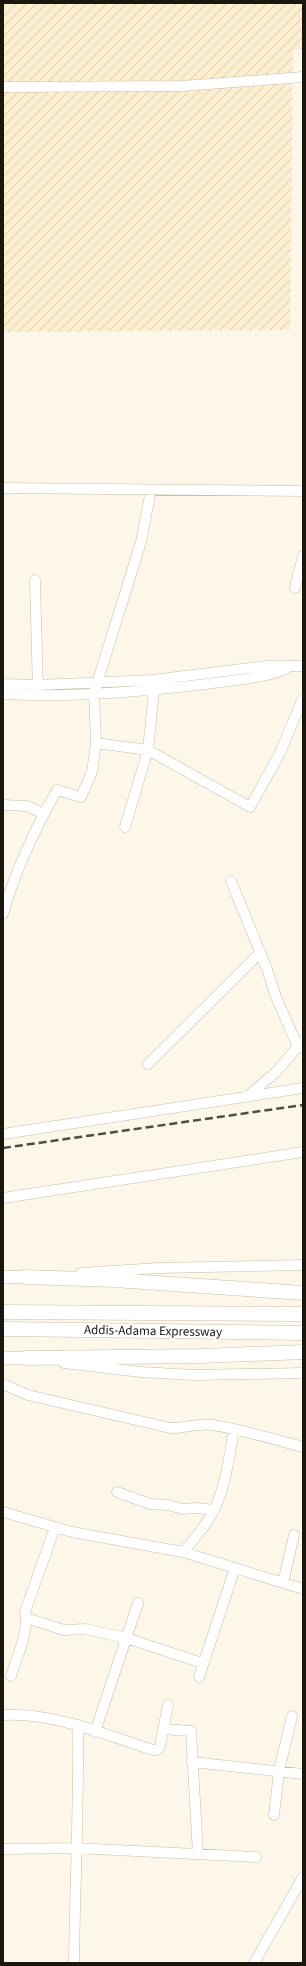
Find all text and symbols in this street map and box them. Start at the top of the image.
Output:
street label: Addis-Adama Expressway [84,1321,222,1341]

